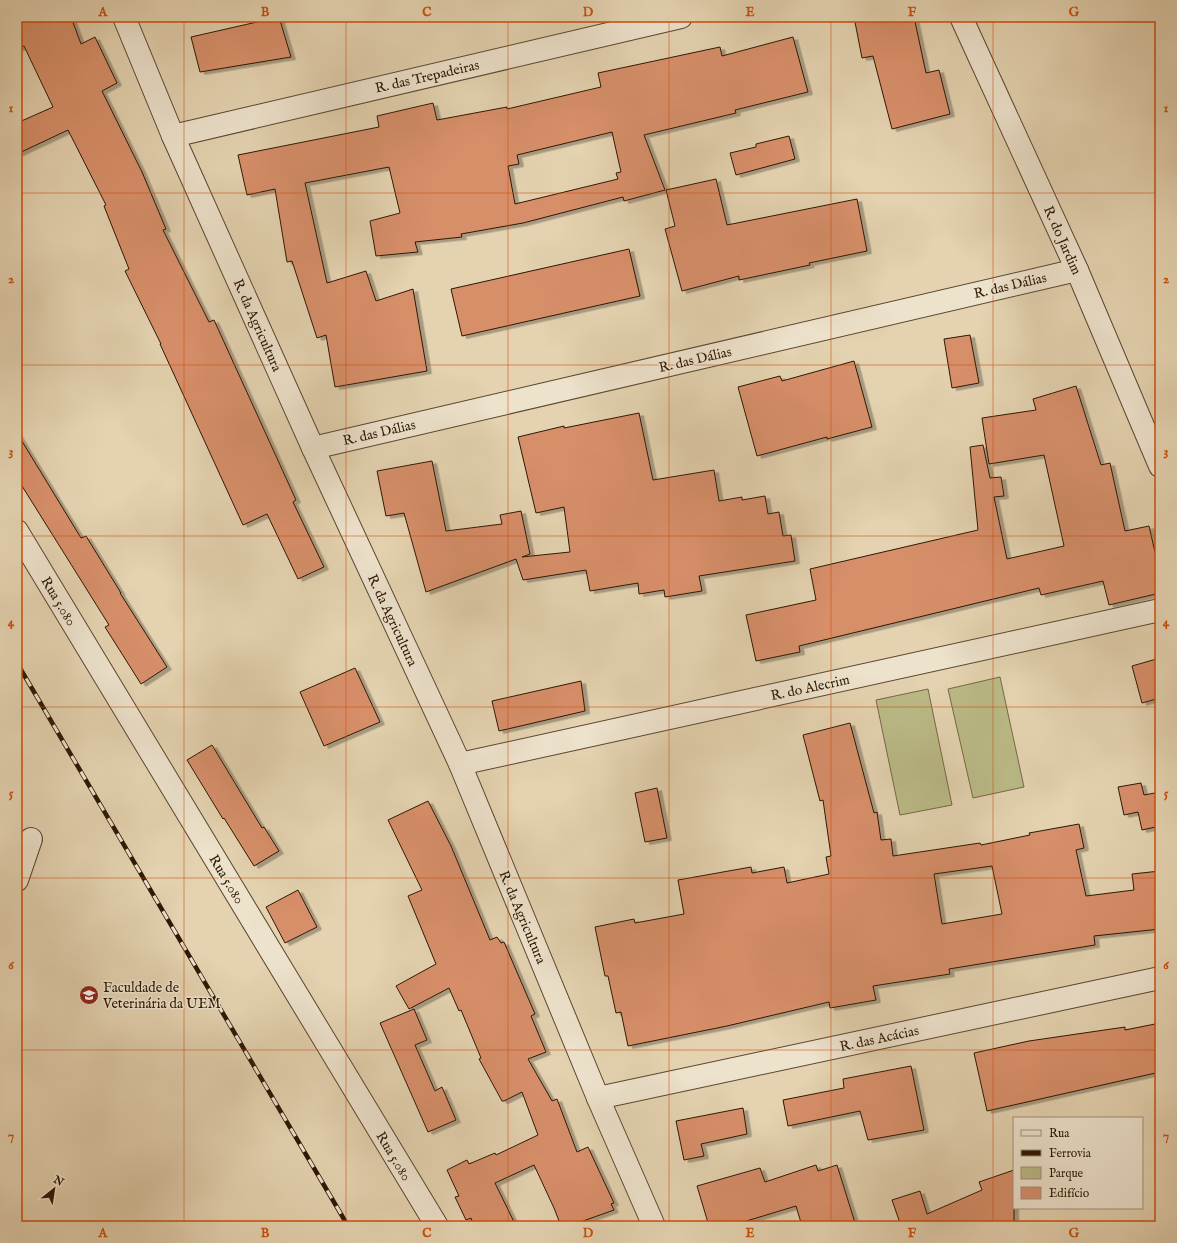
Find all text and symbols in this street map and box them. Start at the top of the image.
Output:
text: A [98,4,109,21]
text: B [261,4,270,21]
text: C [422,4,432,21]
text: D [583,4,594,21]
text: E [745,4,755,21]
text: F [908,4,917,21]
text: G [1069,4,1080,21]
street label: R. das Trepadeiras [373,56,481,98]
text: 1 [9,100,14,117]
text: 1 [1164,100,1169,117]
street label: R. do Jardim [1039,203,1085,278]
street label: R. das Dálias [972,269,1048,303]
text: 2 [8,271,14,288]
text: 2 [1163,271,1169,288]
street label: R. da Agricultura [229,276,286,375]
street label: R. das Dálias [657,343,733,377]
street label: R. das Dálias [341,416,417,450]
text: 3 [9,443,14,460]
text: 3 [1164,443,1169,460]
street label: R. da Agricultura [363,571,422,670]
street label: Rua 5.080 [36,574,80,630]
text: 4 [8,614,15,631]
text: 4 [1163,614,1170,631]
street label: R. do Alecrim [769,671,852,705]
text: 5 [9,785,14,802]
text: 5 [1164,785,1169,802]
street label: Rua 5.080 [204,852,248,908]
street label: R. da Agricultura [494,868,550,968]
text: 6 [8,957,14,974]
text: 6 [1163,957,1169,974]
place label: Faculdade de Veterinária da UEM [102,979,221,1013]
school or university icon: Faculdade de Veterinária da UEM [78,984,100,1006]
street label: R. das Acácias [838,1022,921,1056]
legend [1013,1117,1143,1209]
text: Rua [1049,1126,1070,1141]
text: 7 [8,1128,14,1145]
text: 7 [1163,1128,1169,1145]
street label: Rua 5.080 [371,1129,415,1185]
text: Ferrovia [1049,1146,1092,1161]
text: Parque [1049,1166,1084,1182]
north arrow [34,1169,74,1209]
text: N [50,1172,67,1190]
text: Edifício [1049,1186,1090,1201]
text: A [98,1225,109,1242]
text: B [261,1225,270,1242]
text: C [422,1225,432,1242]
text: D [583,1225,594,1242]
text: E [745,1225,755,1242]
text: F [908,1225,917,1242]
text: G [1069,1225,1080,1242]

